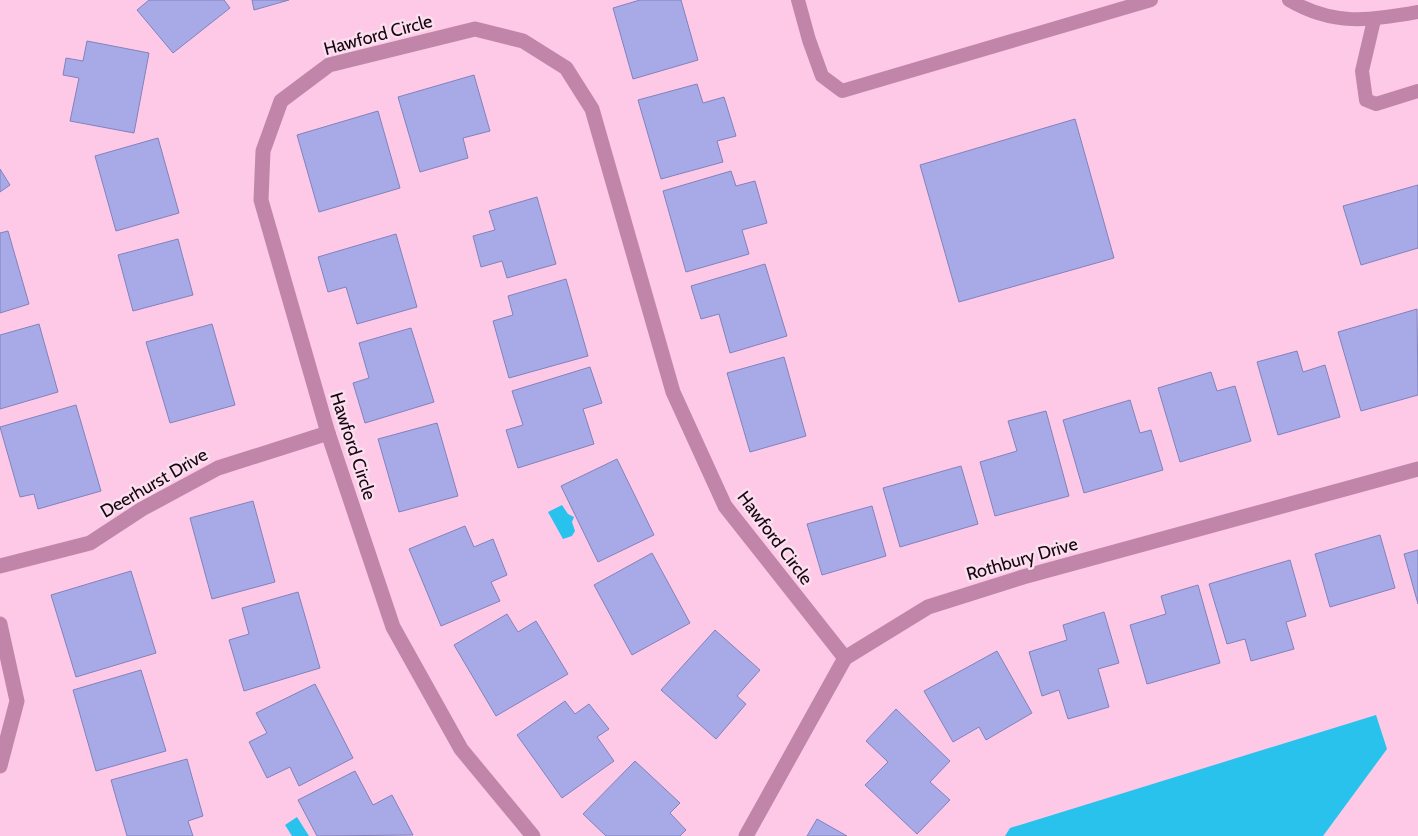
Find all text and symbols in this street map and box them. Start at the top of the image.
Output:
street label: Hawford Circle [321,10,435,60]
street label: Hawford Circle [325,390,381,502]
street label: Deerhurst Drive [97,443,211,523]
street label: Hawford Circle [733,487,817,589]
street label: Rothbury Drive [964,533,1080,585]

